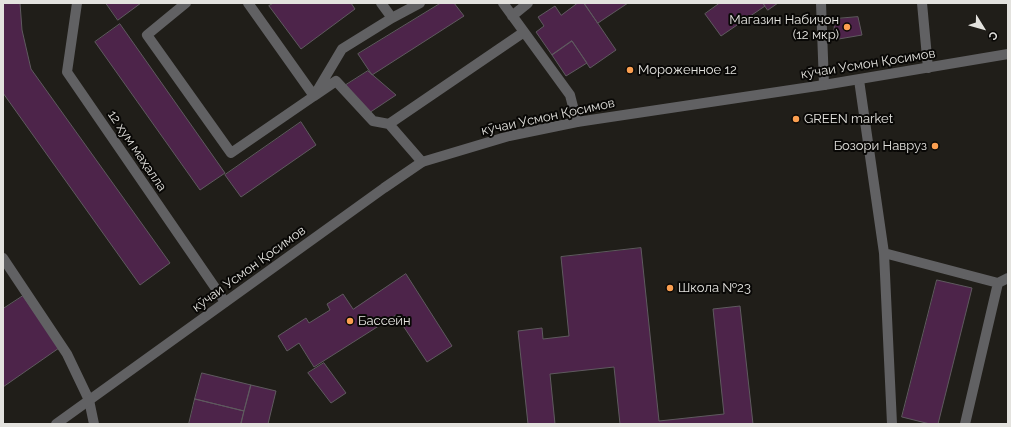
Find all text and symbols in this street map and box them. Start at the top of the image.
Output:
north arrow [963,8,1003,48]
place label: Магазин Набичон (12 мкр) [729,12,839,43]
marker: Магазин Набичон (12 мкр) [842,22,852,32]
text: С [986,29,1000,42]
street label: кӯчаи Усмон Қосимов [800,46,936,82]
place label: Мороженное 12 [638,62,737,78]
marker: Мороженное 12 [625,65,635,75]
street label: кӯчаи Усмон Қосимов [480,95,616,139]
street label: 12 ҳум маҳалла [104,108,170,194]
place label: GREEN market [804,111,893,127]
marker: GREEN market [791,114,801,124]
place label: Бозори Навруз [834,138,927,154]
marker: Бозори Навруз [930,141,940,151]
street label: кӯчаи Усмон Қосимов [189,223,309,315]
place label: Школа №23 [678,280,751,296]
marker: Школа №23 [665,283,675,293]
place label: Бассейн [358,313,411,329]
marker: Бассейн [345,316,355,326]

